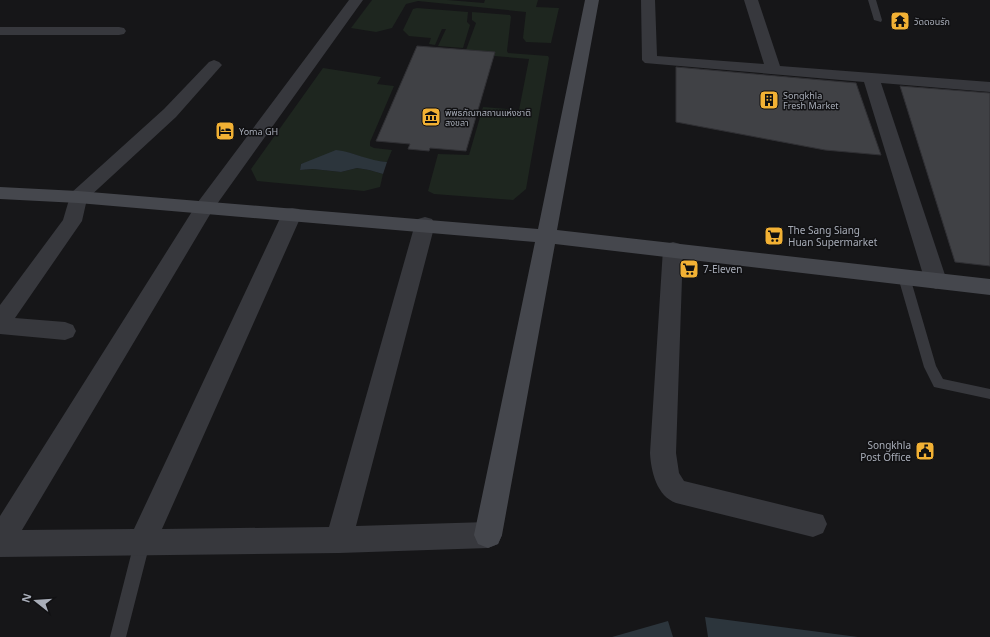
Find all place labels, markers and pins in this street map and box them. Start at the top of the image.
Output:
temple icon: วัดดอนรัก [889,10,911,32]
place label: วัดดอนรัก [914,15,950,28]
building icon: Songkhla Fresh Market [758,89,780,111]
place label: Songkhla Fresh Market [783,89,839,112]
museum icon: พิพิธภัณฑสถานแห่งชาติ สงขลา [420,106,442,128]
place label: พิพิธภัณฑสถานแห่งชาติ สงขลา [445,106,531,129]
hotel icon: Yoma GH [214,120,236,142]
place label: Yoma GH [239,125,278,138]
place label: The Sang Siang Huan Supermarket [788,223,878,249]
supermarket icon: The Sang Siang Huan Supermarket [763,225,785,247]
supermarket icon: 7-Eleven [678,258,700,280]
place label: 7-Eleven [703,262,742,276]
place label: Songkhla Post Office [860,438,911,464]
public building icon: Songkhla Post Office [914,440,936,462]

